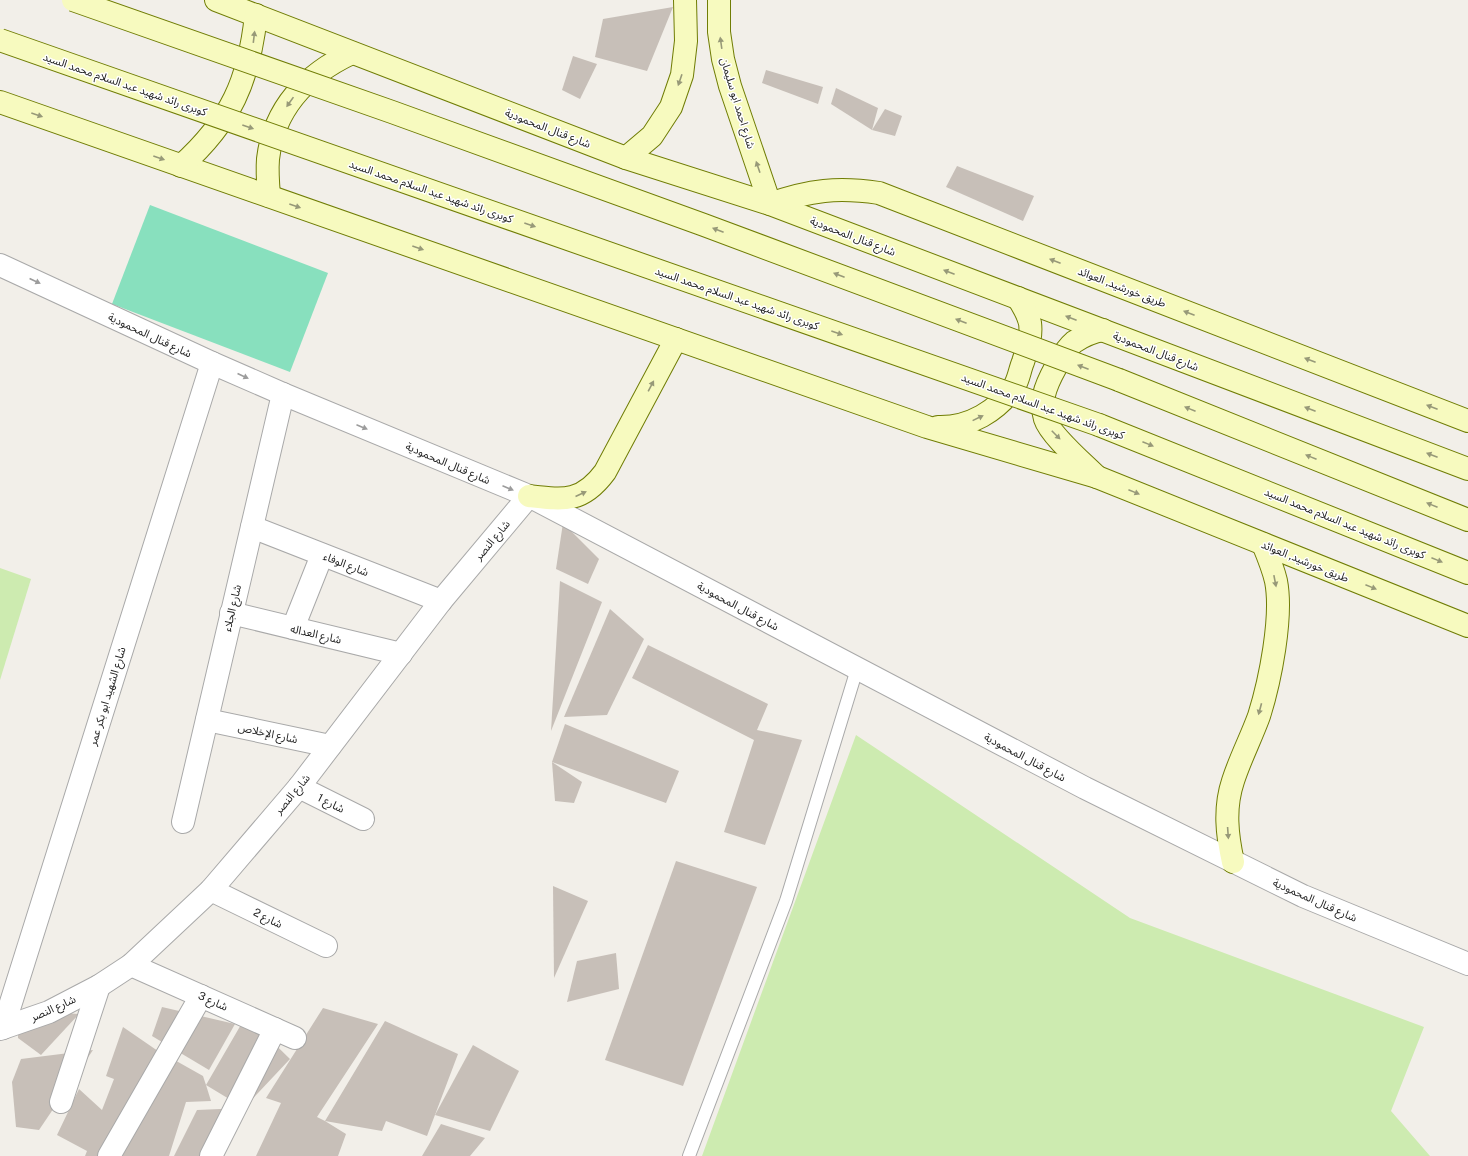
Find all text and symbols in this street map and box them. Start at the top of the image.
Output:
one-way arrow [251,31,257,43]
one-way arrow [718,37,724,49]
street label: كوبرى رائد شهيد عبد السلام محمد السيد [41,50,209,120]
street label: شارع احمد ابو سليمان [717,56,758,151]
one-way arrow [677,75,683,87]
one-way arrow [286,97,294,108]
street label: شارع قنال المحمودية [503,106,593,152]
one-way arrow [31,112,43,118]
one-way arrow [243,124,255,130]
one-way arrow [154,155,166,161]
street label: كوبرى رائد شهيد عبد السلام محمد السيد [347,157,515,227]
one-way arrow [755,161,761,173]
one-way arrow [290,203,302,209]
street label: شارع قنال المحمودية [808,214,898,260]
one-way arrow [524,223,536,229]
one-way arrow [711,226,723,232]
one-way arrow [413,246,425,252]
one-way arrow [1049,257,1061,263]
street label: كوبرى رائد شهيد عبد السلام محمد السيد [653,264,821,334]
street label: طريق خورشيد, العوائد [1076,265,1168,310]
one-way arrow [943,269,955,275]
one-way arrow [833,272,845,278]
one-way arrow [30,278,41,284]
one-way arrow [1183,309,1195,315]
street label: شارع قنال المحمودية [106,310,194,362]
one-way arrow [1064,315,1076,321]
one-way arrow [955,318,967,324]
street label: شارع قنال المحمودية [1111,329,1201,375]
one-way arrow [832,330,844,336]
one-way arrow [1305,357,1316,363]
one-way arrow [1076,363,1088,369]
street label: كوبرى رائد شهيد عبد السلام محمد السيد [959,371,1127,443]
one-way arrow [237,374,249,380]
one-way arrow [647,381,654,392]
one-way arrow [1425,404,1437,410]
one-way arrow [1184,405,1196,411]
one-way arrow [1304,405,1316,411]
one-way arrow [973,415,984,421]
one-way arrow [357,424,368,430]
one-way arrow [1051,430,1061,440]
street label: شارع قنال المحمودية [403,440,492,488]
one-way arrow [1142,442,1154,448]
one-way arrow [1425,452,1437,458]
one-way arrow [1305,453,1317,459]
one-way arrow [503,485,515,491]
street label: كوبرى رائد شهيد عبد السلام محمد السيد [1262,485,1428,563]
one-way arrow [1128,489,1139,495]
one-way arrow [575,490,587,496]
one-way arrow [1426,502,1437,508]
street label: شارع النصر [471,517,514,564]
street label: طريق خورشيد, العوائد [1259,538,1351,585]
street label: شارع الوفاء [321,550,371,580]
one-way arrow [1432,558,1444,564]
one-way arrow [1273,575,1279,587]
street label: شارع قنال المحمودية [694,579,781,635]
street label: شارع الجلاء [221,583,245,633]
one-way arrow [1366,585,1378,591]
street label: شارع العداله [289,622,343,648]
street label: شارع الشهيد ابو بكر عمر [86,645,130,748]
one-way arrow [1257,703,1263,715]
street label: شارع الإخلاص [237,721,299,747]
street label: شارع قنال المحمودية [981,730,1068,786]
street label: شارع النصر [271,771,314,818]
street label: شارع 1 [315,791,347,817]
one-way arrow [1224,827,1231,839]
street label: شارع قنال المحمودية [1270,876,1359,926]
street label: شارع 2 [251,906,285,932]
street label: شارع 3 [196,989,230,1015]
street label: شارع النصر [28,993,79,1026]

